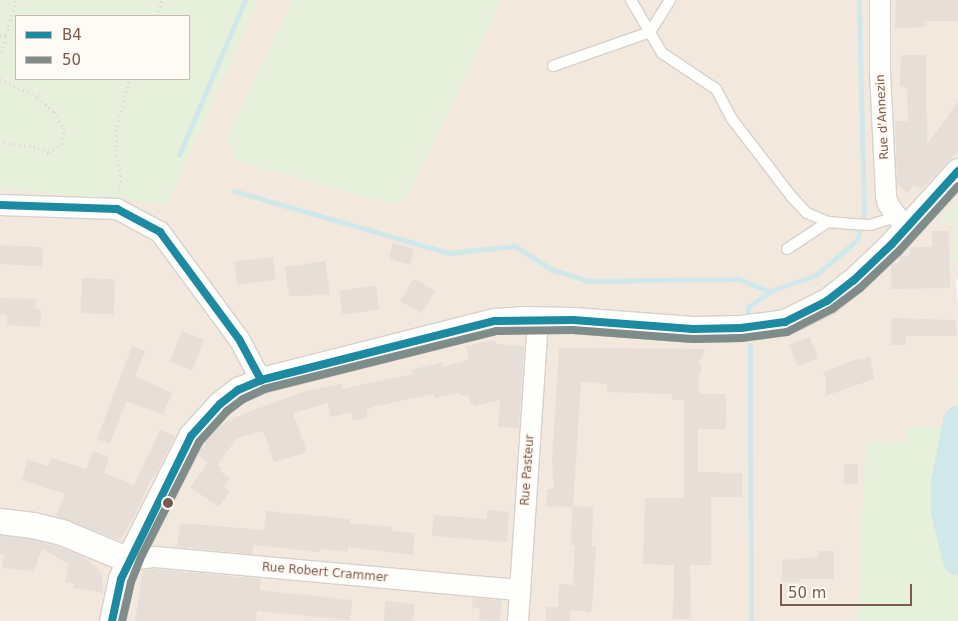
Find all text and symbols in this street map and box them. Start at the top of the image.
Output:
legend [15,15,190,80]
text: B4 [62,26,82,44]
text: 50 [62,51,81,69]
street label: Rue d'Annezin [874,74,892,160]
street label: Rue Pasteur [518,434,538,506]
unlabelled marker [163,498,173,508]
street label: Rue Robert Crammer [261,560,389,586]
scale bar [783,574,916,606]
text: 50 m [788,584,826,602]

